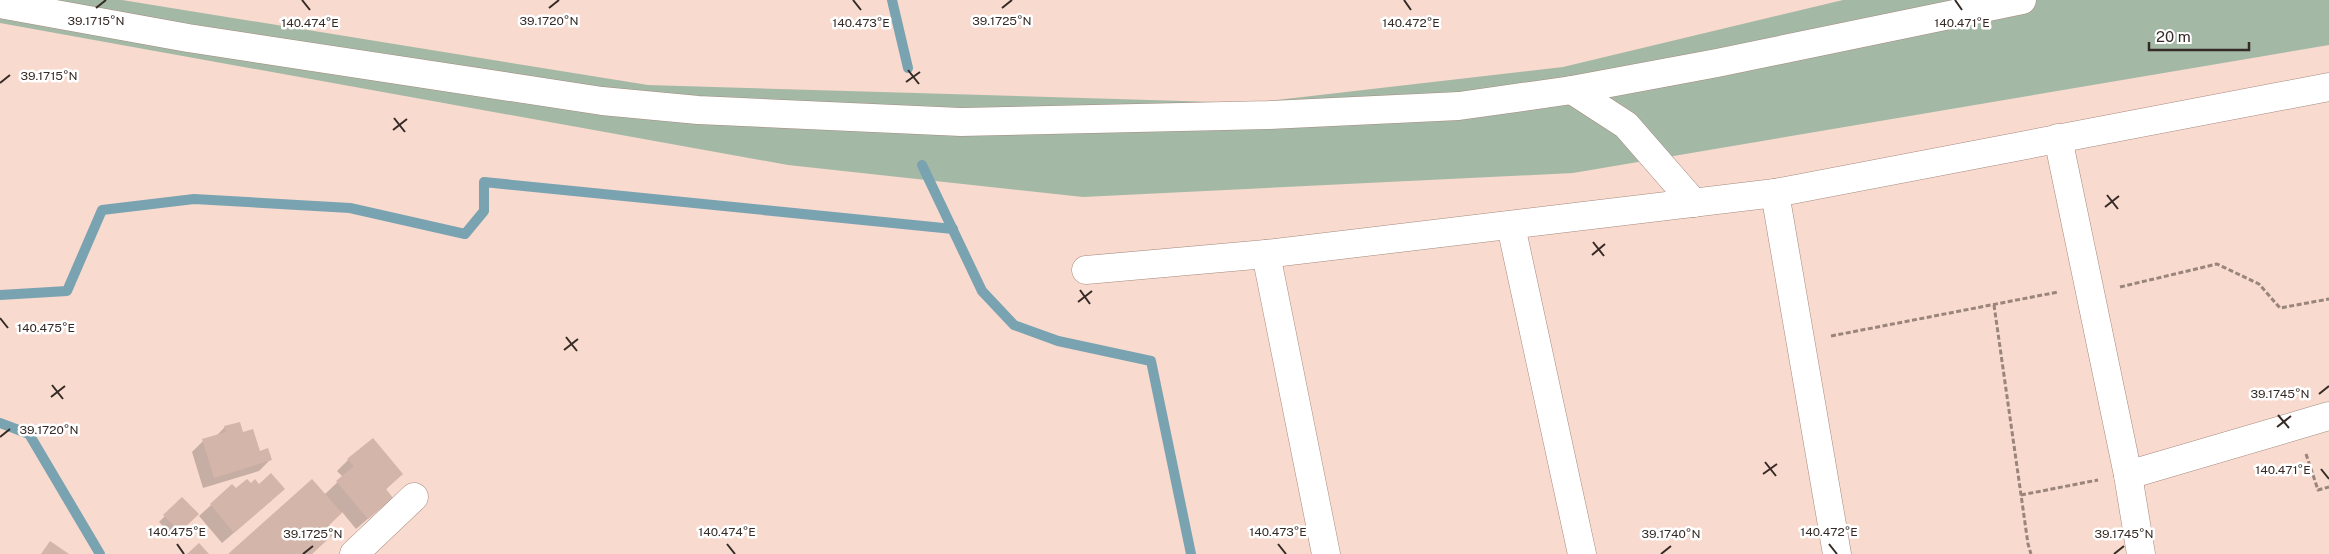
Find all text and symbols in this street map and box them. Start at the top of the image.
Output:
text: 39.1715°N [67,14,125,28]
text: 39.1720°N [520,14,578,28]
text: 39.1725°N [972,14,1032,28]
text: 140.474°E [281,16,339,30]
text: 140.473°E [832,16,890,30]
text: 140.472°E [1382,16,1440,30]
text: 140.471°E [1934,16,1990,30]
scale bar [2149,20,2249,52]
text: 20 m [2156,28,2191,45]
text: 39.1715°N [20,69,78,83]
text: 140.475°E [17,321,75,335]
text: 39.1745°N [2250,387,2310,401]
text: 39.1720°N [20,423,78,437]
text: 140.471°E [2255,463,2311,477]
text: 140.475°E [148,525,206,539]
text: 140.474°E [698,525,756,539]
text: 140.473°E [1249,525,1307,539]
text: 140.472°E [1800,525,1858,539]
text: 39.1725°N [283,527,343,541]
text: 39.1740°N [1642,527,1700,541]
text: 39.1745°N [2094,527,2154,541]

